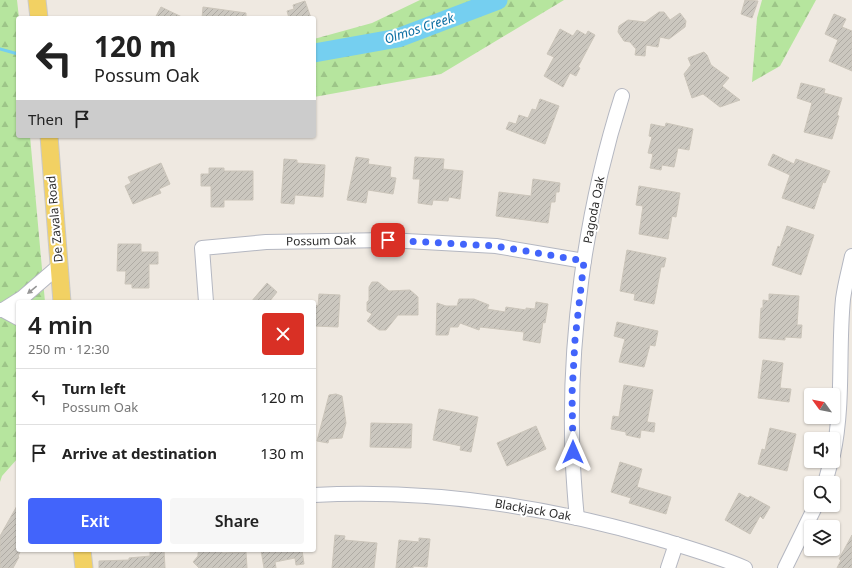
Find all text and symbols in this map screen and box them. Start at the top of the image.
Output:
water label: Olmos Creek [382,8,457,48]
text: 120 m [94,27,177,65]
icon: left [28,32,80,84]
text: Possum Oak [94,63,199,87]
icon: arrive [71,108,93,130]
text: Then [28,109,63,129]
street label: Pagoda Oak [579,174,608,245]
street label: De Zavala Road [42,175,67,263]
pin [371,223,405,257]
icon: arrive [377,229,399,251]
street label: Possum Oak [286,231,357,250]
one-way arrow [27,285,38,294]
text: 4 min [28,308,93,341]
button: close [262,313,304,355]
text: 250 m · 12:30 [28,340,109,358]
text: Turn left [62,378,126,398]
icon: left [28,386,50,408]
text: 120 m [260,387,304,407]
north arrow [804,388,840,424]
map controls [804,388,840,556]
text: Possum Oak [62,398,138,416]
position arrow [552,431,594,473]
button: sound [804,432,840,468]
icon: arrive [28,442,50,464]
text: Arrive at destination [62,443,217,463]
text: 130 m [260,443,304,463]
button: search [804,476,840,512]
street label: Blackjack Oak [493,494,573,525]
button: Exit [28,498,162,544]
button: Share [170,498,304,544]
button: layers [804,520,840,556]

